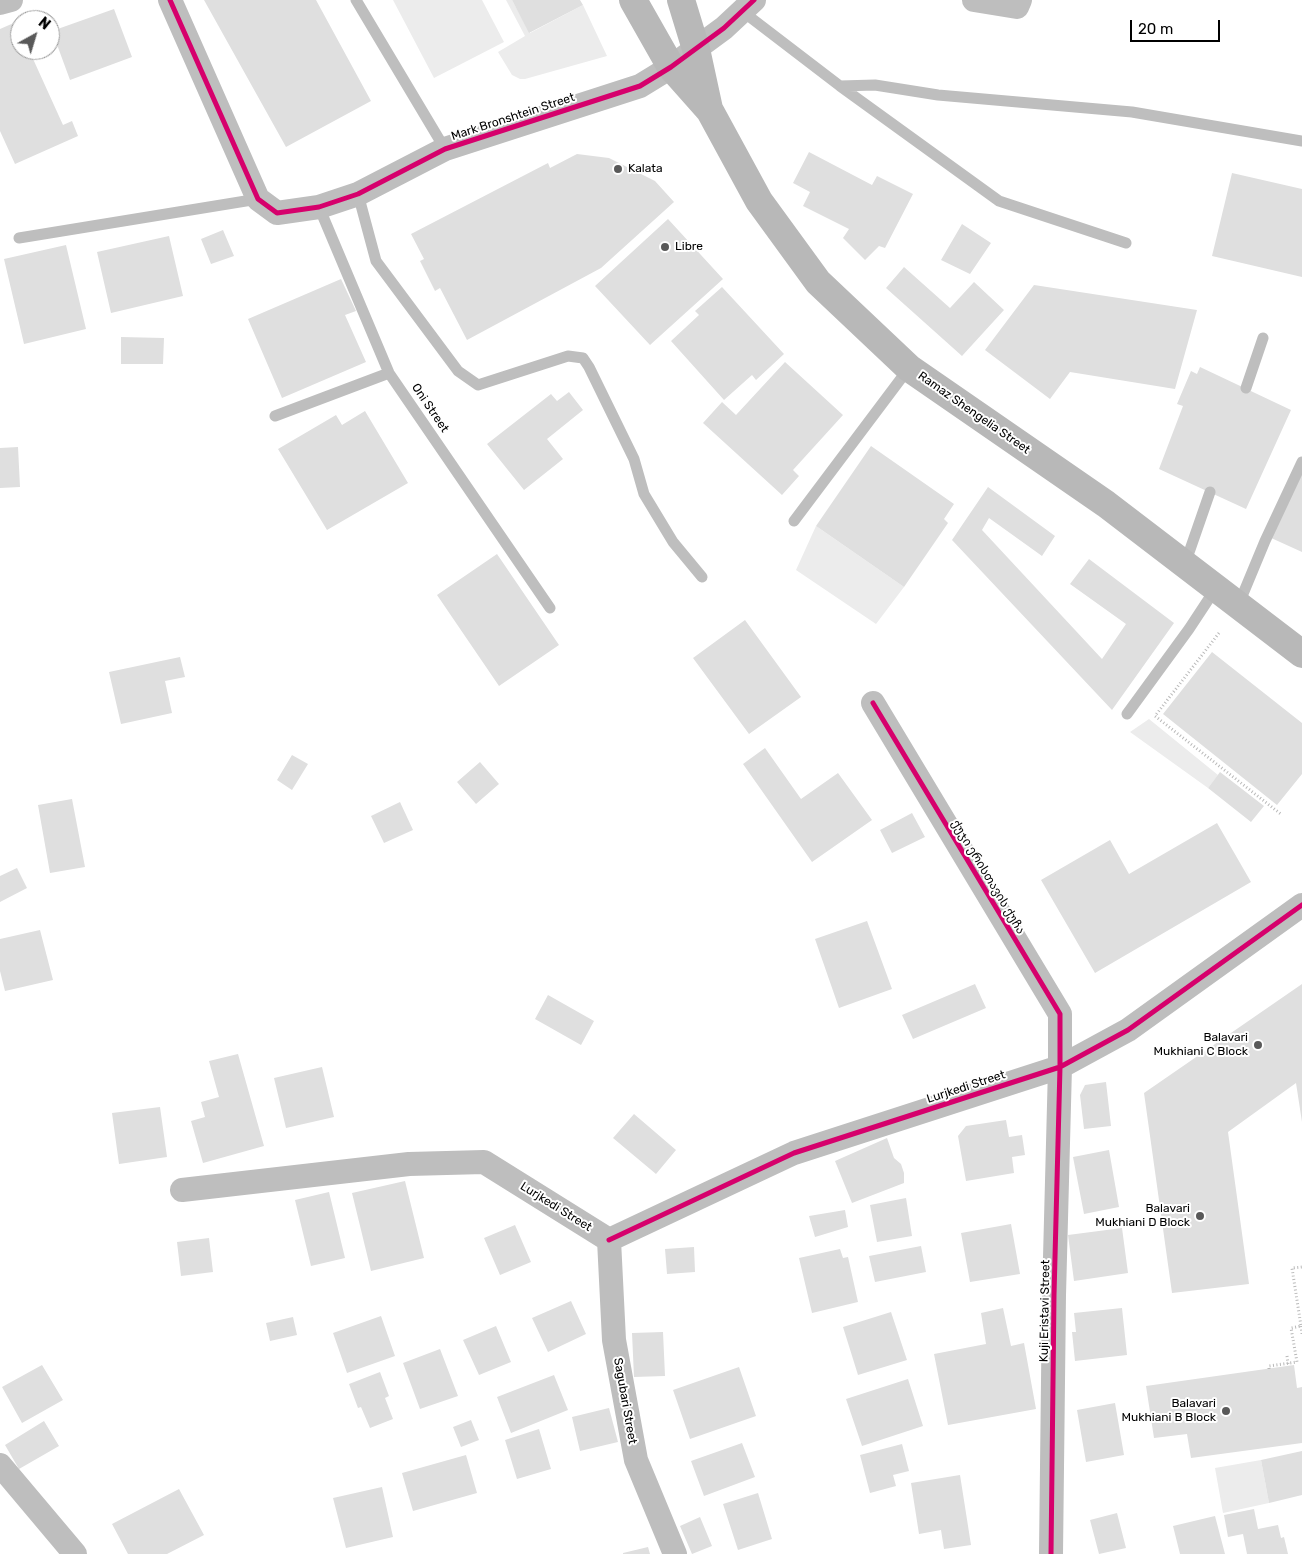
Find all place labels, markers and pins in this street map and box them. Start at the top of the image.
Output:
place label: Kalata [628,162,663,176]
marker: Kalata [612,163,624,175]
place label: Libre [675,240,703,254]
marker: Libre [659,241,671,253]
place label: Balavari Mukhiani C Block [1154,1031,1248,1059]
marker: Balavari Mukhiani C Block [1252,1039,1264,1051]
place label: Balavari Mukhiani D Block [1095,1202,1190,1230]
marker: Balavari Mukhiani D Block [1194,1210,1206,1222]
place label: Balavari Mukhiani B Block [1122,1397,1216,1425]
marker: Balavari Mukhiani B Block [1220,1405,1232,1417]

